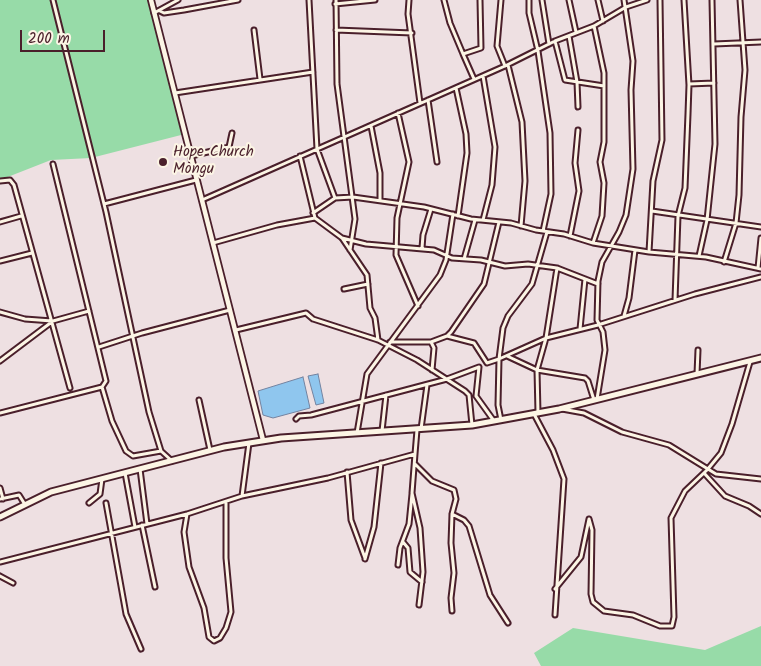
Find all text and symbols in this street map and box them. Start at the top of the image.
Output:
scale bar [22,20,108,52]
text: 200 m [28,27,70,51]
place label: Hope Church Mongu [173,144,254,179]
marker: Hope Church Mongu [157,156,169,168]

